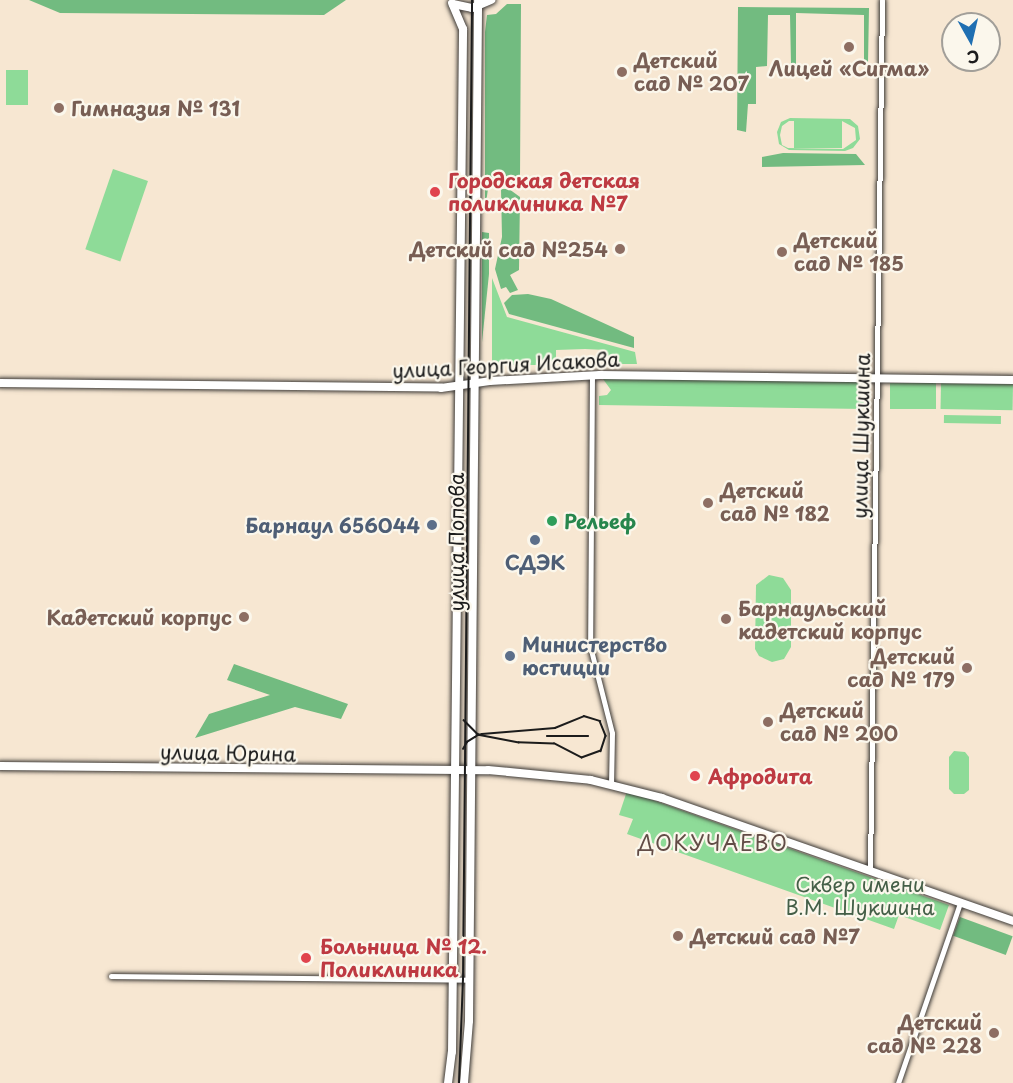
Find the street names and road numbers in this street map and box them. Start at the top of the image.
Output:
street label: улица Георгия Исакова [391,347,621,383]
street label: улица Шукшина [848,352,874,520]
street label: улица Попова [444,472,468,612]
street label: улица Юрина [159,740,297,766]

